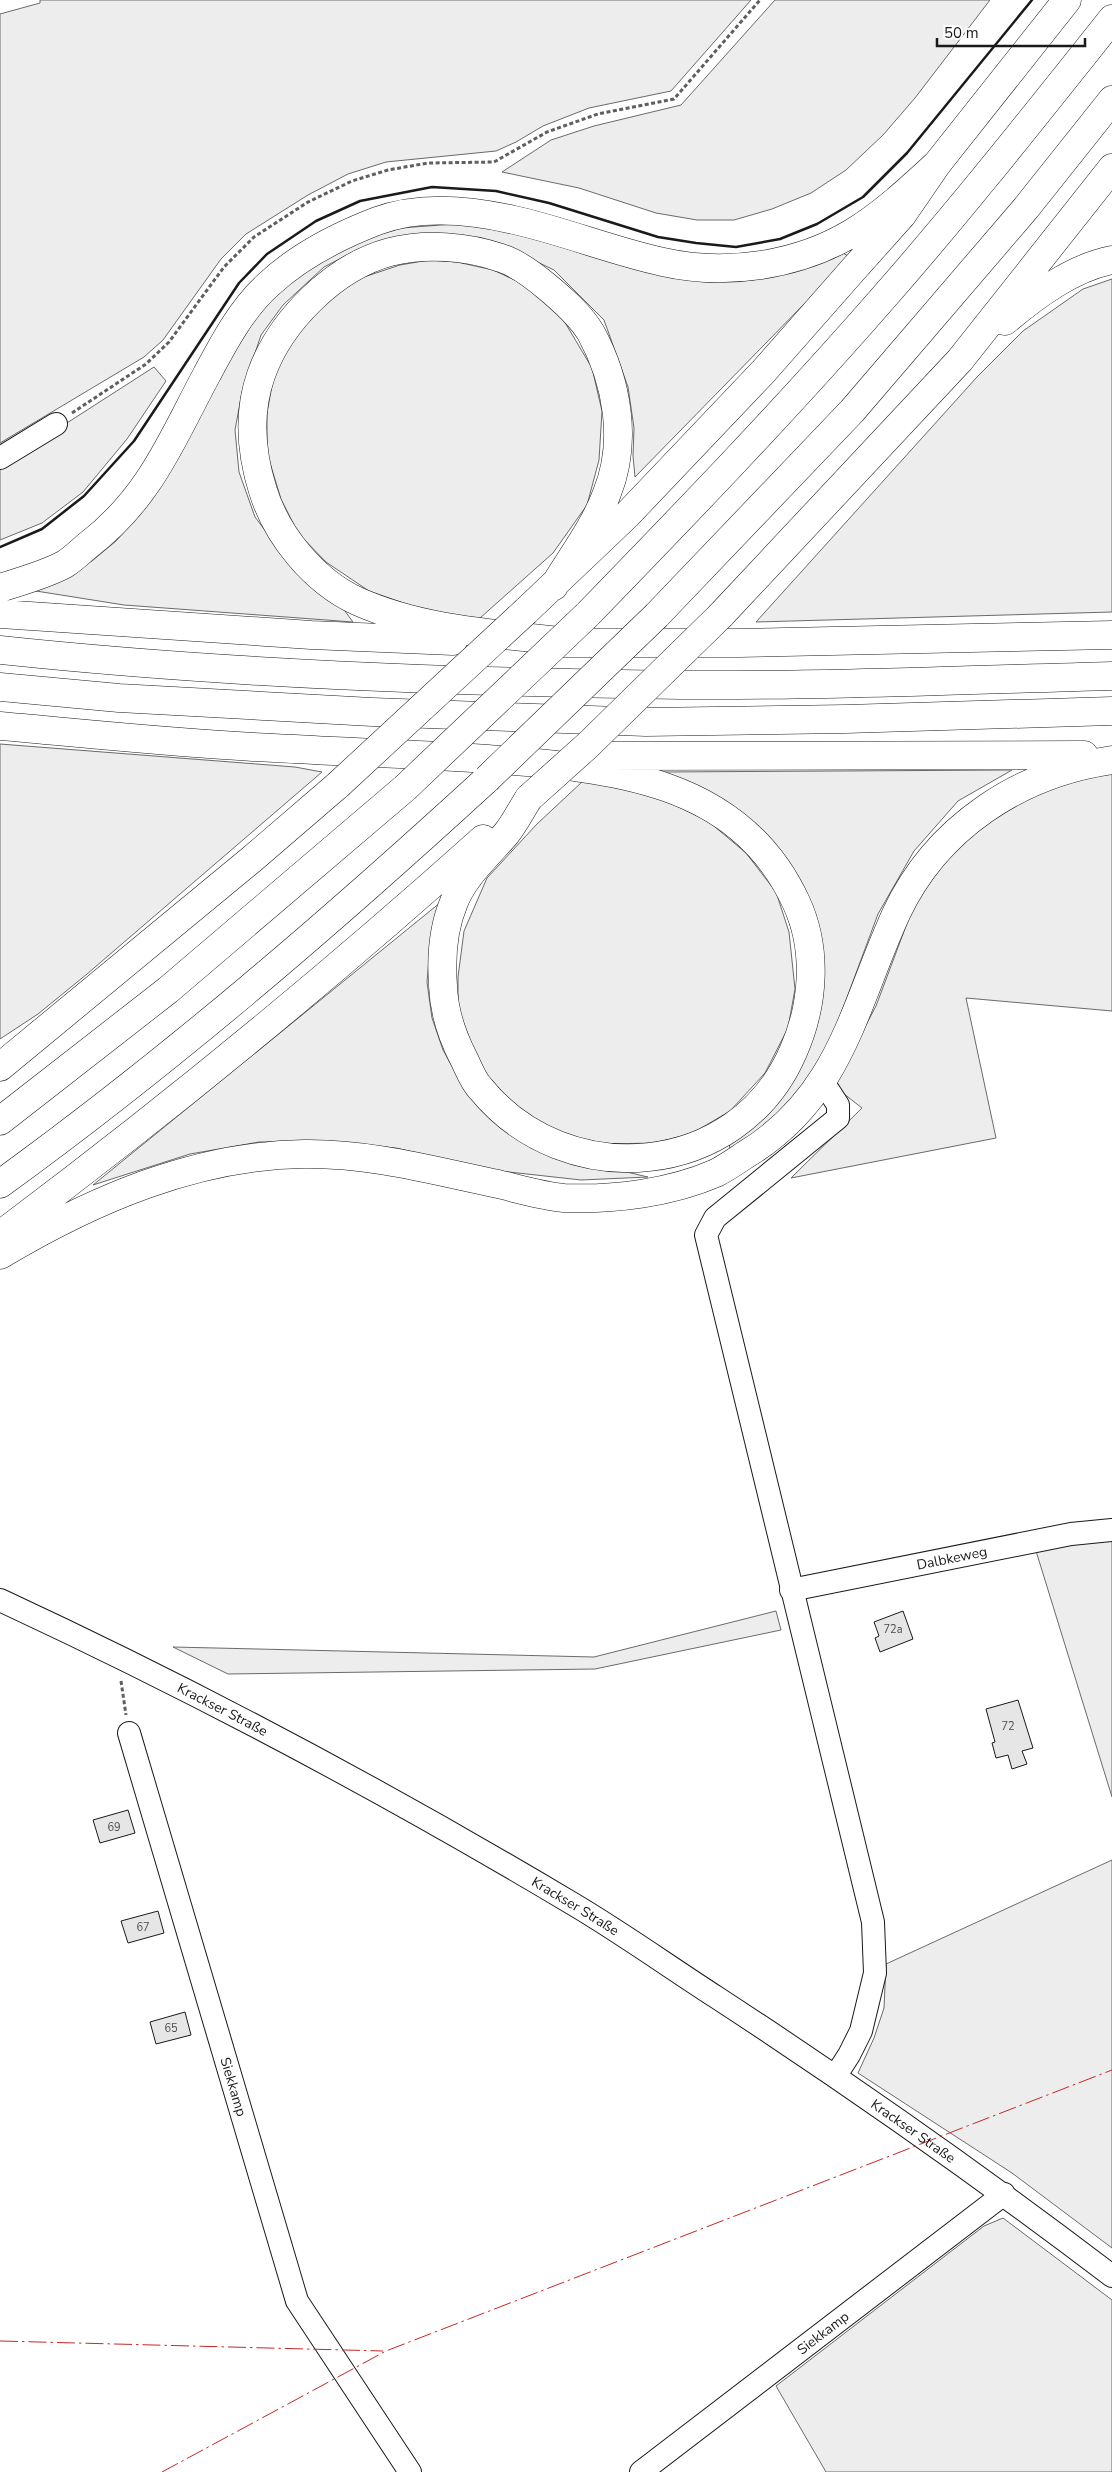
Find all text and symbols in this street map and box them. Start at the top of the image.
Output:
scale bar [937,15,1084,47]
text: 50 m [944,23,979,43]
street label: Dalbkeweg [915,1542,989,1575]
house number: 72a [883,1622,903,1637]
street label: Krackser Straße [174,1679,271,1741]
house number: 72 [1001,1719,1015,1734]
house number: 69 [107,1820,121,1835]
street label: Krackser Straße [528,1873,623,1940]
house number: 67 [136,1920,150,1935]
house number: 65 [164,2021,178,2036]
street label: Siekkamp [215,2055,251,2119]
street label: Krackser Straße [867,2095,959,2168]
street label: Siekkamp [793,2307,853,2359]

